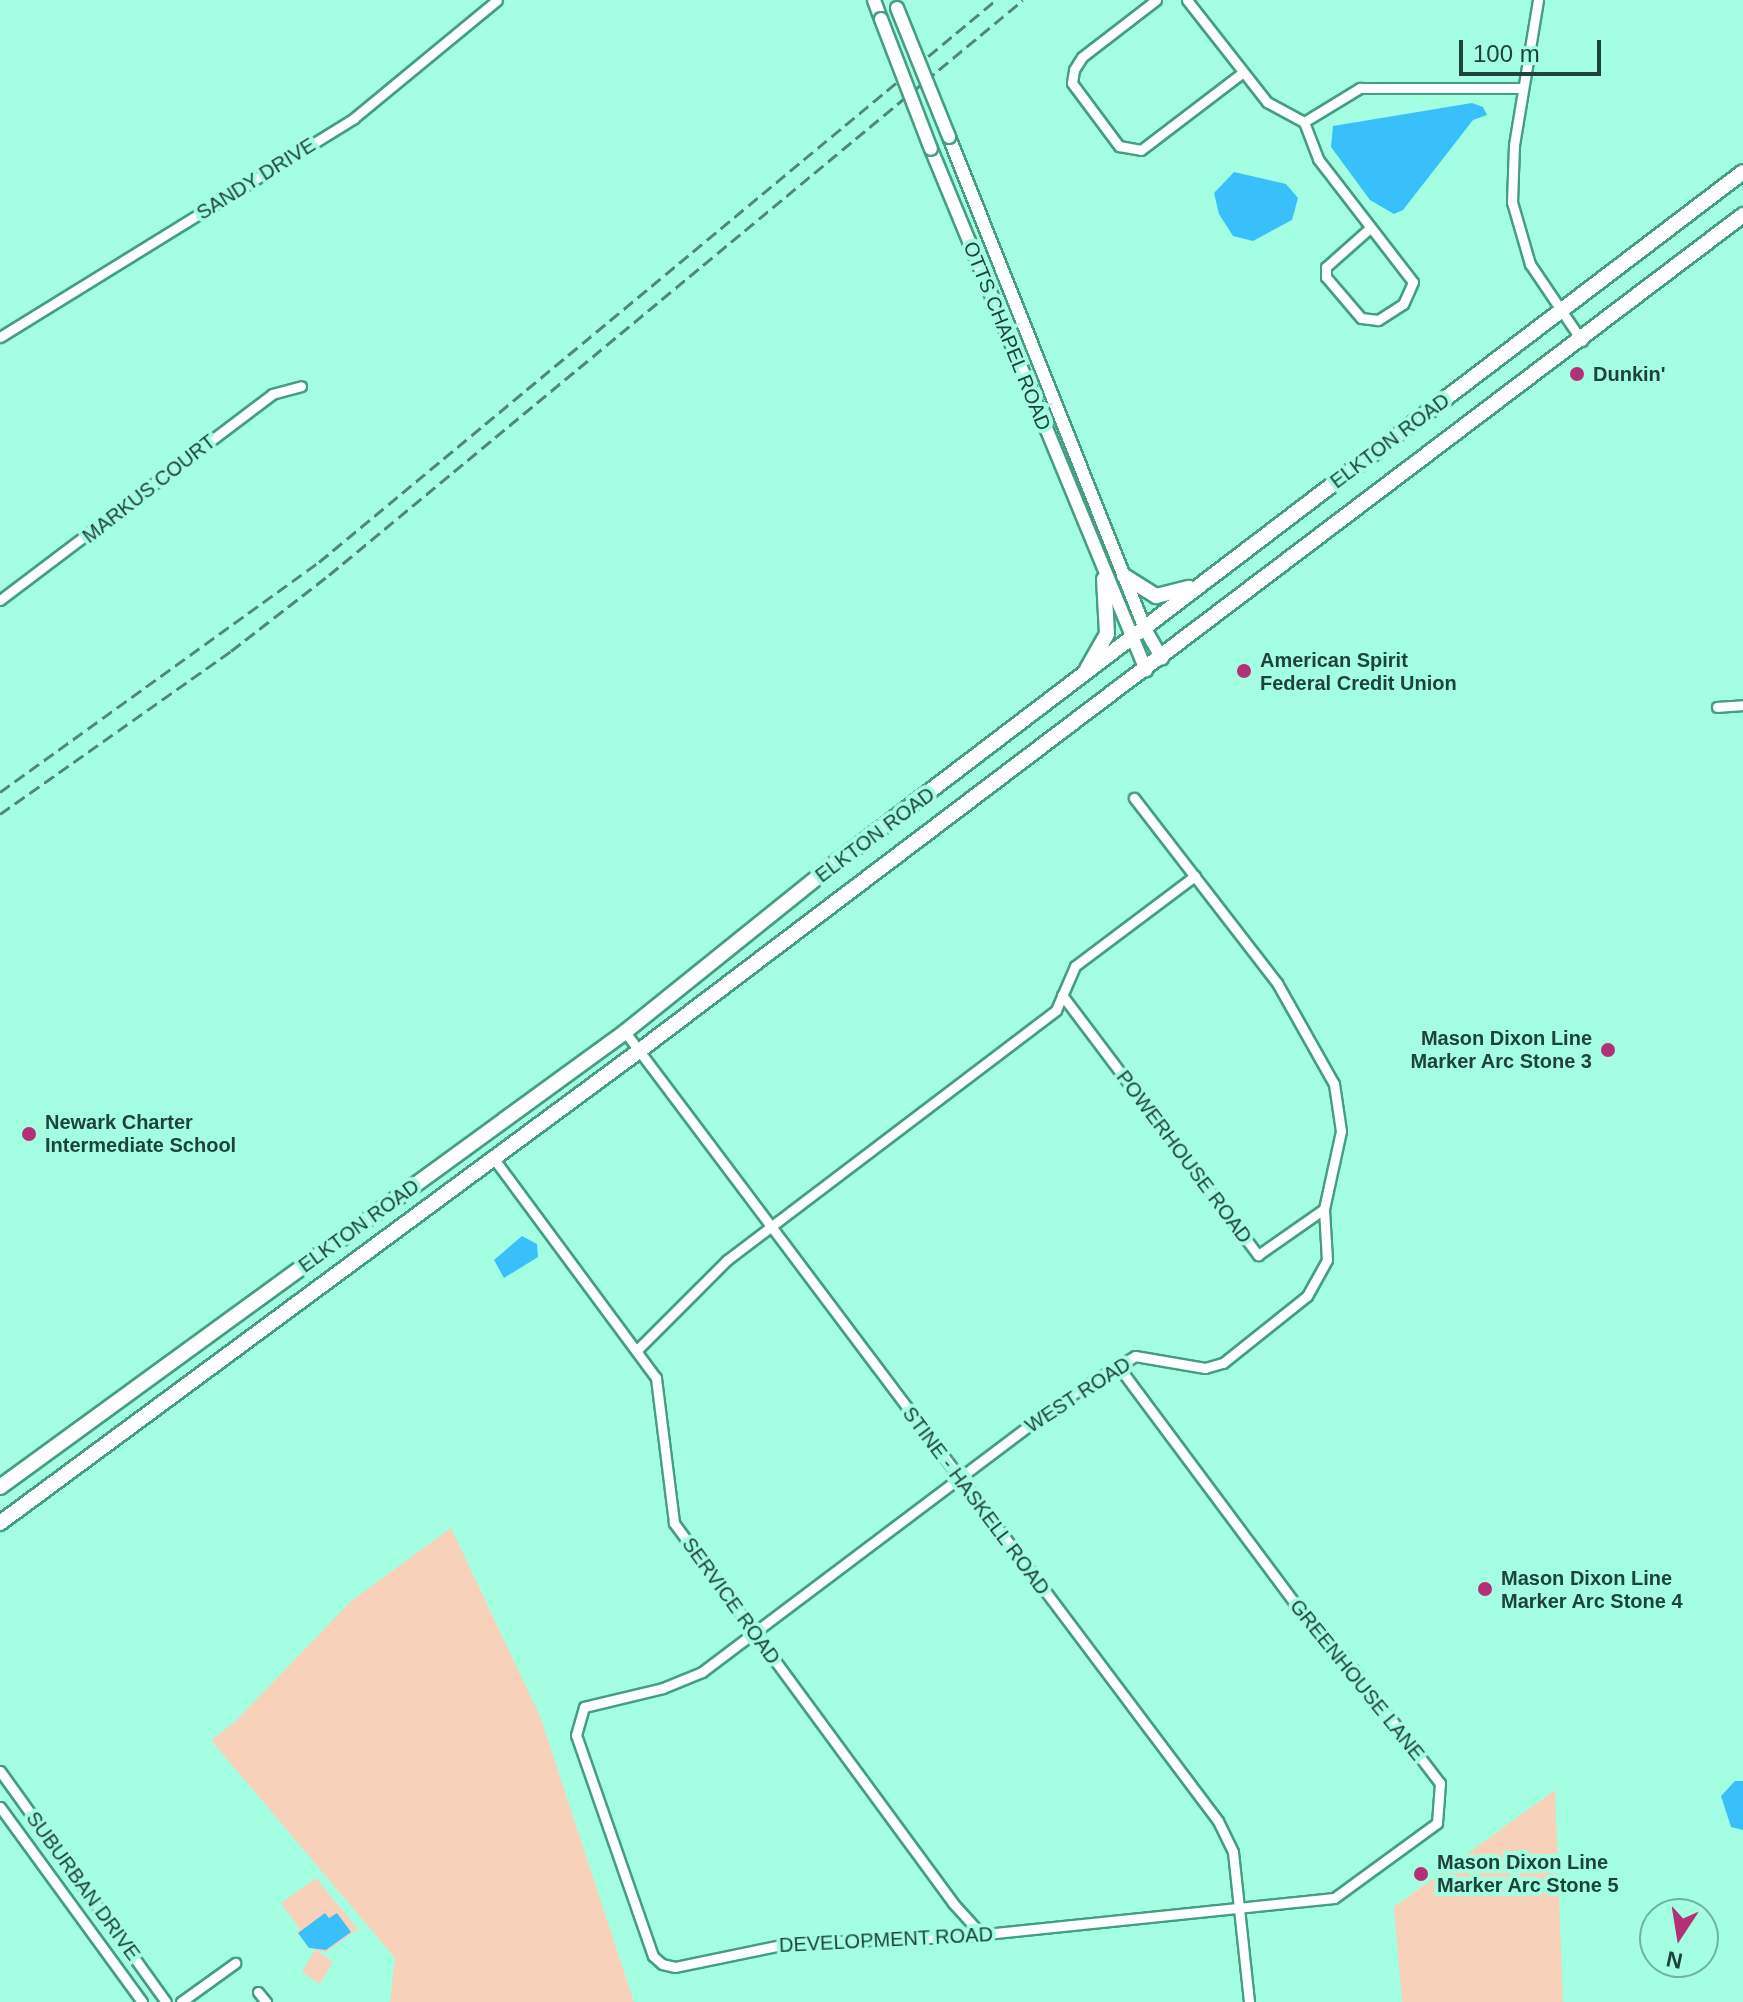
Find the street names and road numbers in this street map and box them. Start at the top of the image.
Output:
street label: SANDY DRIVE [192,133,320,225]
street label: OTTS CHAPEL ROAD [958,238,1056,434]
street label: ELKTON ROAD [1326,388,1454,494]
street label: MARKUS COURT [78,430,220,548]
street label: ELKTON ROAD [811,782,939,888]
street label: POWERHOUSE ROAD [1111,1066,1257,1248]
street label: ELKTON ROAD [294,1174,424,1278]
street label: WEST ROAD [1021,1352,1135,1438]
street label: STINE - HASKELL ROAD [897,1402,1055,1600]
street label: SERVICE ROAD [677,1533,785,1669]
street label: GREENHOUSE LANE [1285,1595,1429,1765]
street label: SUBURBAN DRIVE [21,1807,145,1965]
street label: DEVELOPMENT ROAD [778,1922,994,1958]

